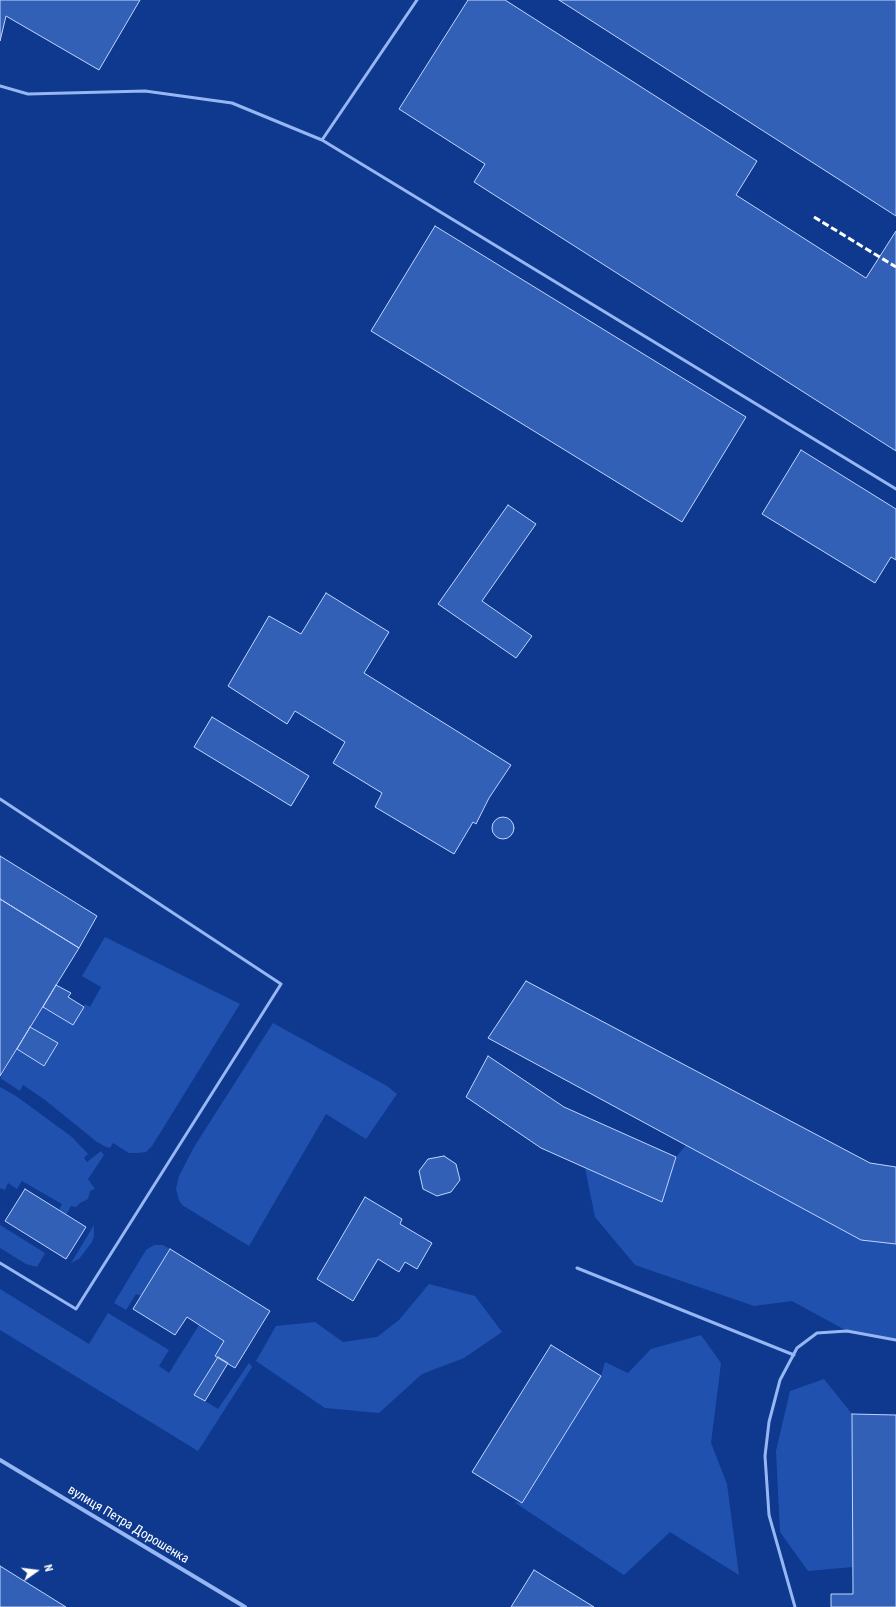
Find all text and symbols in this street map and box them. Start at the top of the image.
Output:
street label: вулиця Петра Дорошенка [65,1483,191,1567]
north arrow [16,1551,56,1591]
text: N [41,1563,55,1573]

